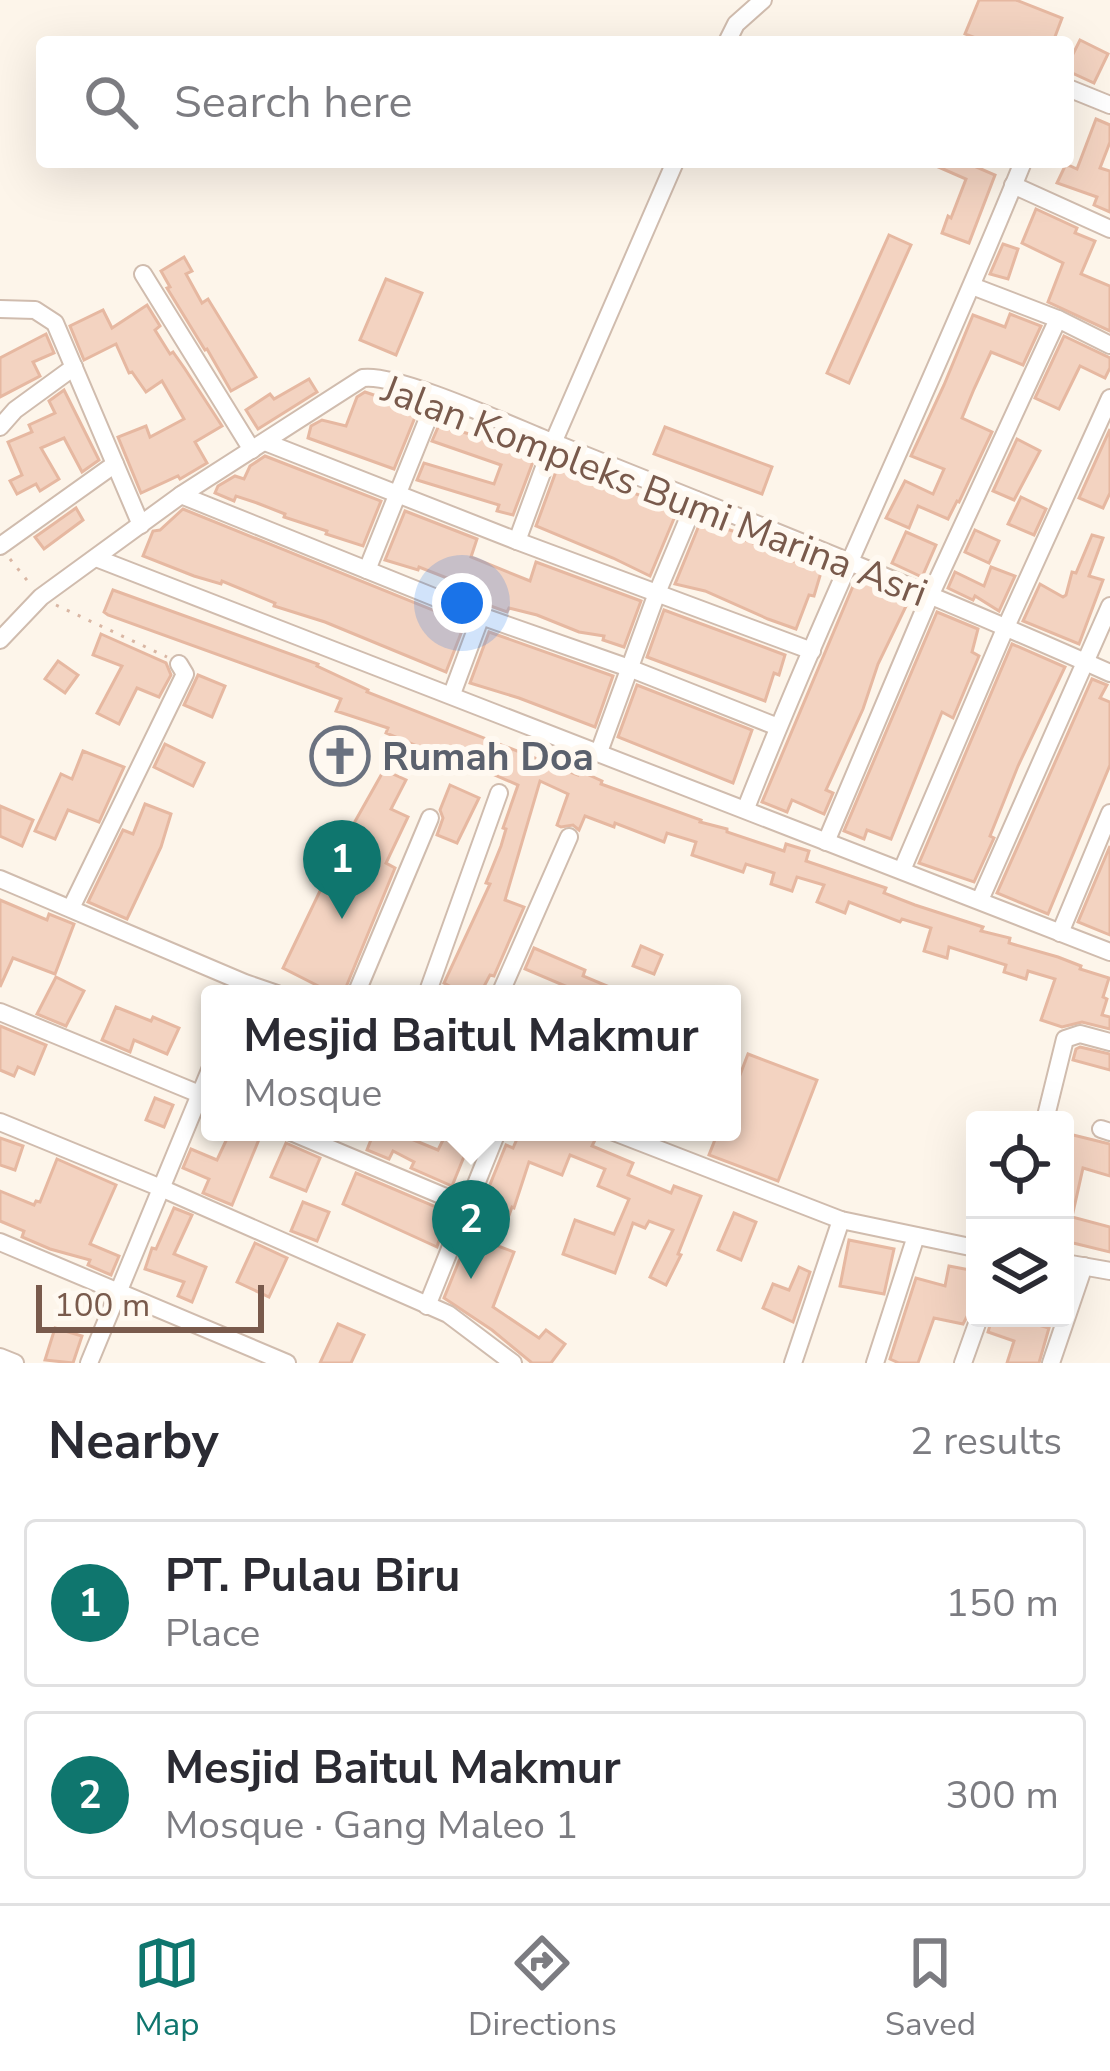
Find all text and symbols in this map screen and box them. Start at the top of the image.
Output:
search box [36,36,1074,168]
icon: search [78,69,144,135]
text: Search here [174,72,413,133]
street label: Jalan Kompleks Bumi Marina Asri [373,362,935,620]
your location [432,573,492,633]
church icon: Rumah Doa [309,725,371,787]
place label: Rumah Doa [382,731,594,784]
pin: 1 [303,820,381,919]
popup [201,985,741,1141]
text: Mesjid Baitul Makmur [243,1006,699,1067]
text: Mosque [243,1067,382,1120]
map controls [966,1111,1074,1327]
button: locate [966,1111,1074,1219]
pin: 2 [432,1180,510,1279]
button: layers [966,1219,1074,1327]
scale bar [36,1279,264,1332]
text: 100 m [54,1283,150,1328]
text: Nearby [48,1406,219,1476]
text: 2 results [910,1415,1062,1468]
text: PT. Pulau Biru [165,1546,460,1607]
text: 1 [78,1577,102,1630]
text: 150 m [945,1577,1059,1630]
text: Place [165,1607,260,1660]
text: Mesjid Baitul Makmur [165,1738,621,1799]
text: 2 [78,1769,102,1822]
text: 300 m [945,1769,1059,1822]
text: Mosque · Gang Maleo 1 [165,1799,578,1852]
tab: Map [134,1930,200,2047]
tab: Directions [468,1930,617,2047]
tab: Saved [885,1930,976,2047]

